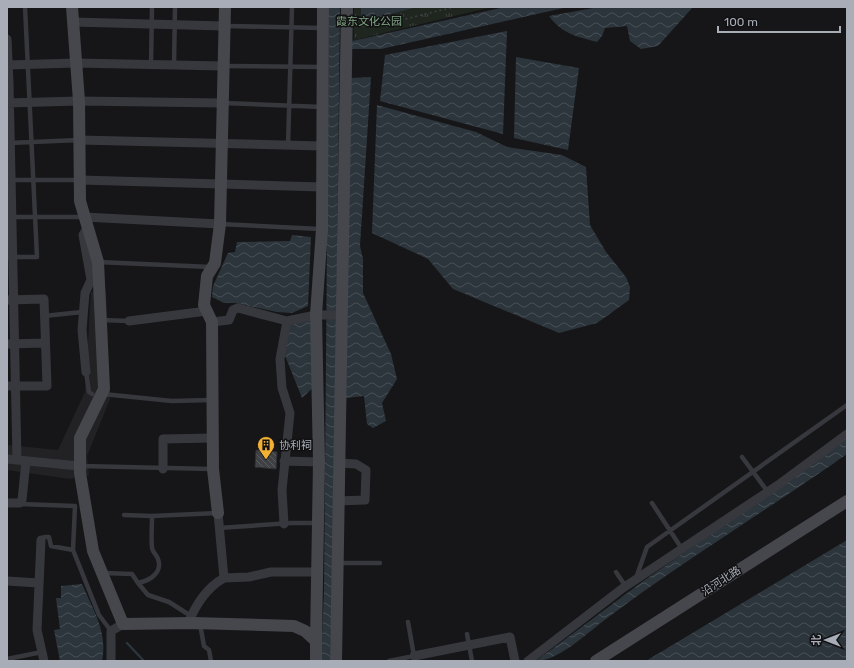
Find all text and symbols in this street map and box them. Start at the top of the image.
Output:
scale bar [718,8,840,34]
park label: 霞东文化公园 [336,15,402,28]
text: 100 m [724,15,758,29]
building icon: 协利祠 [256,435,276,460]
place label: 协利祠 [279,439,312,452]
street label: 沿河北路 [699,564,743,598]
north arrow [806,620,846,660]
text: 北 [810,635,823,646]

